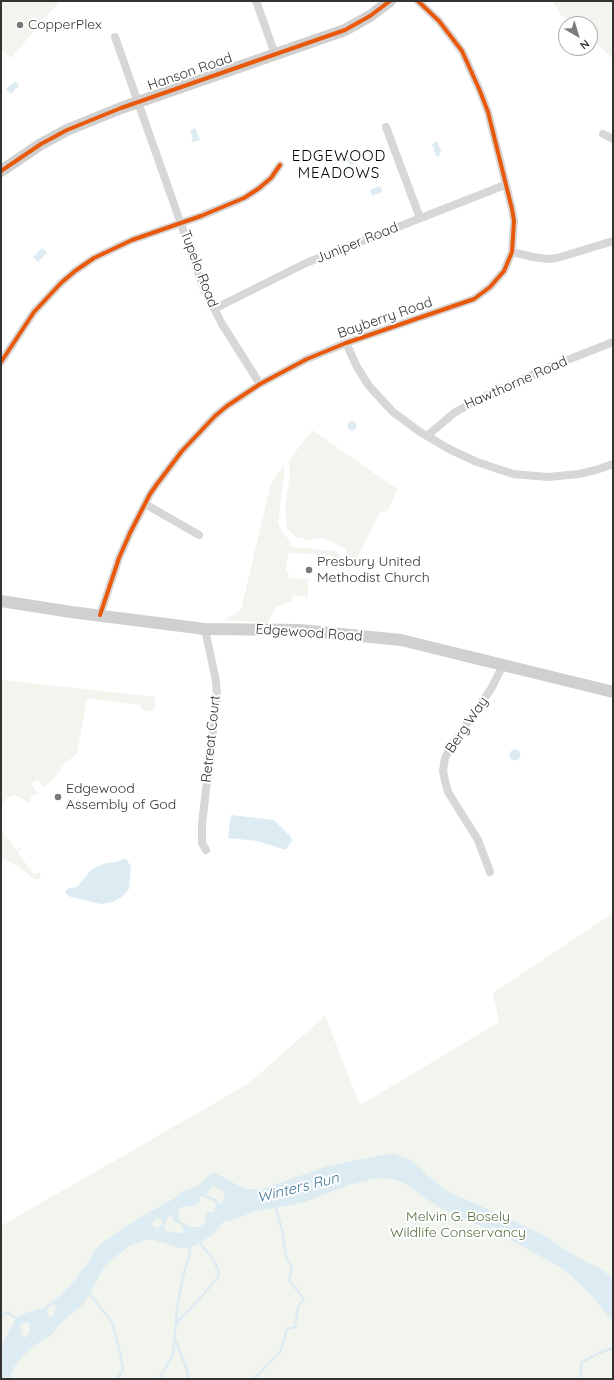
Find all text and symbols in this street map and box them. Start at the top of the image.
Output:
north arrow [558,16,598,56]
place label: CopperPlex [28,17,102,33]
marker: CopperPlex [15,20,25,30]
text: N [577,37,592,53]
street label: Hanson Road [146,50,234,94]
district label: EDGEWOOD MEADOWS [292,147,386,182]
street label: Juniper Road [313,219,401,267]
street label: Tupelo Road [177,228,221,310]
street label: Bayberry Road [335,294,435,342]
street label: Hawthorne Road [462,353,570,413]
place label: Presbury United Methodist Church [317,554,430,586]
marker: Presbury United Methodist Church [304,565,314,575]
street label: Edgewood Road [255,621,363,645]
street label: Retreat Court [198,694,224,784]
street label: Berg Way [442,694,492,756]
place label: Edgewood Assembly of God [66,781,176,814]
marker: Edgewood Assembly of God [53,792,63,802]
water label: Winters Run [255,1169,341,1207]
park label: Melvin G. Bosely Wildlife Conservancy [390,1209,526,1242]

